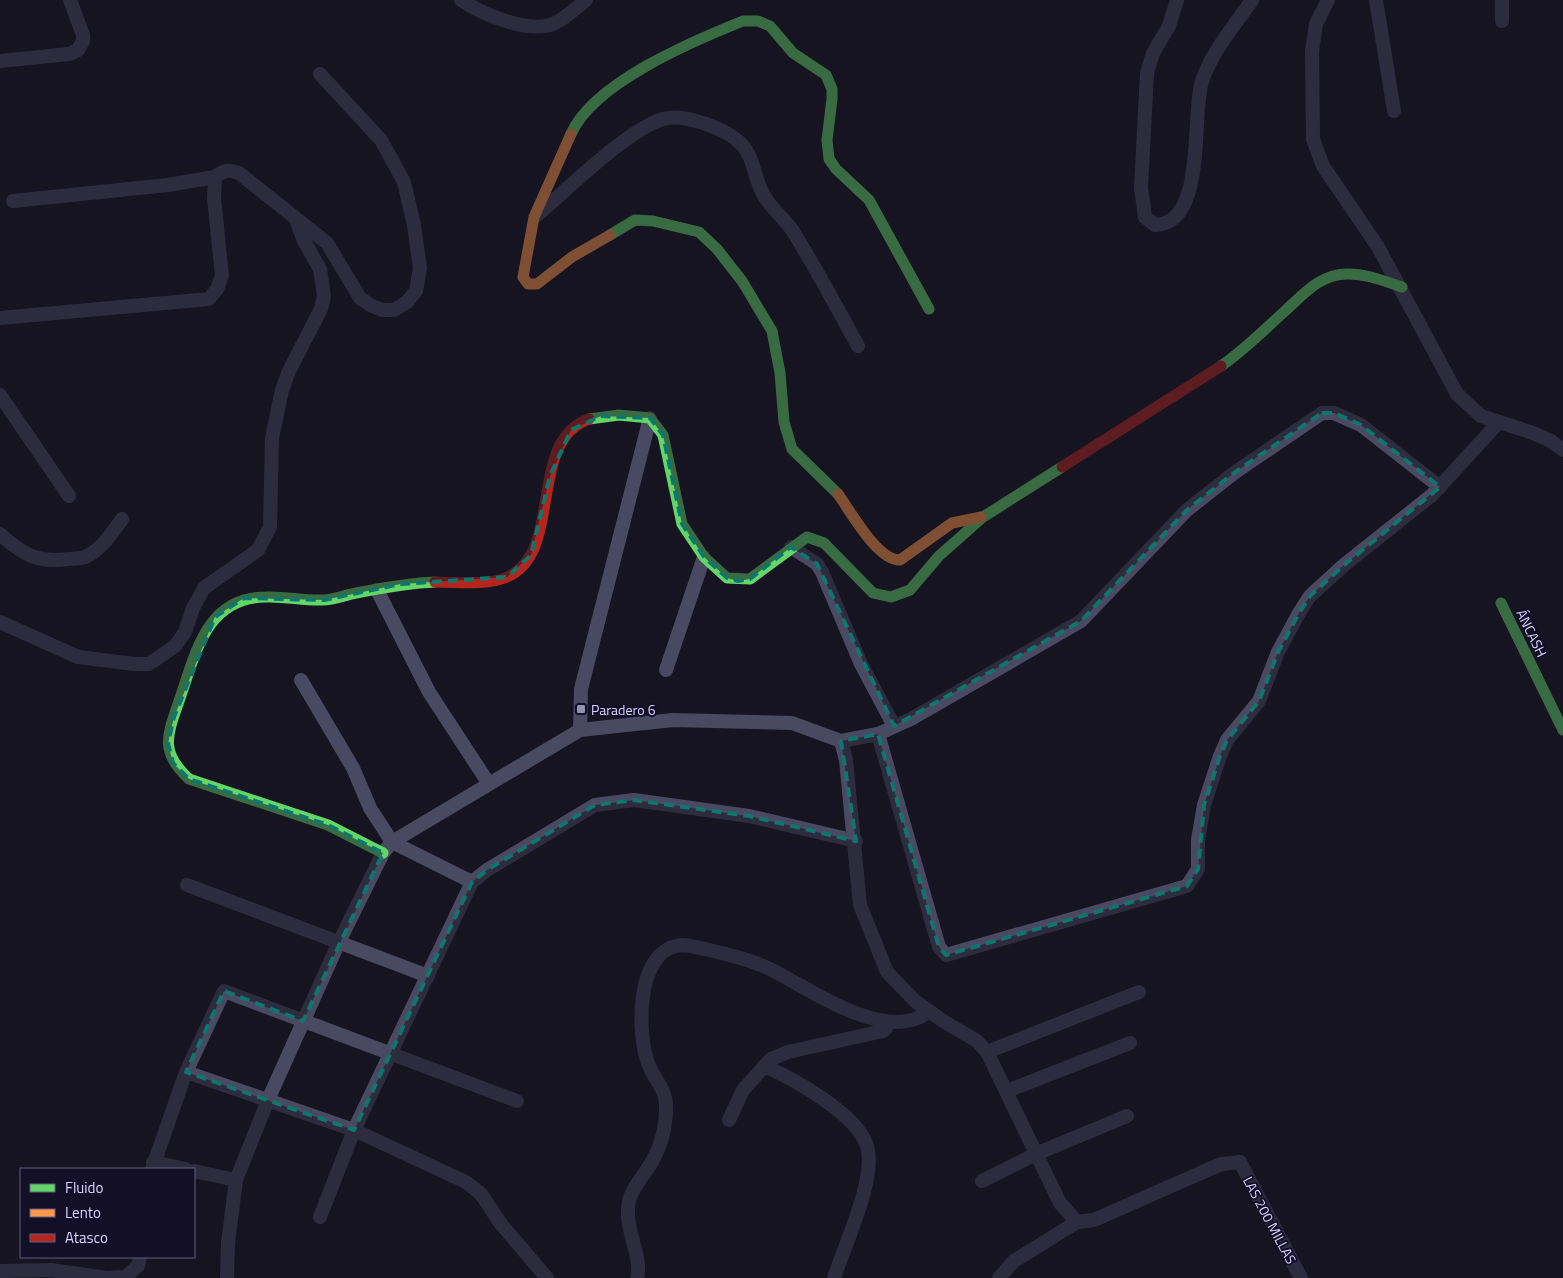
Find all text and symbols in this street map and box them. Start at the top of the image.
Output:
street label: ÁNCASH [1511,606,1553,660]
place label: Paradero 6 [591,699,656,720]
marker: Paradero 6 [575,703,587,715]
legend [20,1168,195,1258]
street label: LAS 200 MILLAS [1238,1172,1302,1268]
text: Fluido [65,1176,104,1199]
text: Lento [65,1201,101,1224]
text: Atasco [65,1226,108,1249]

